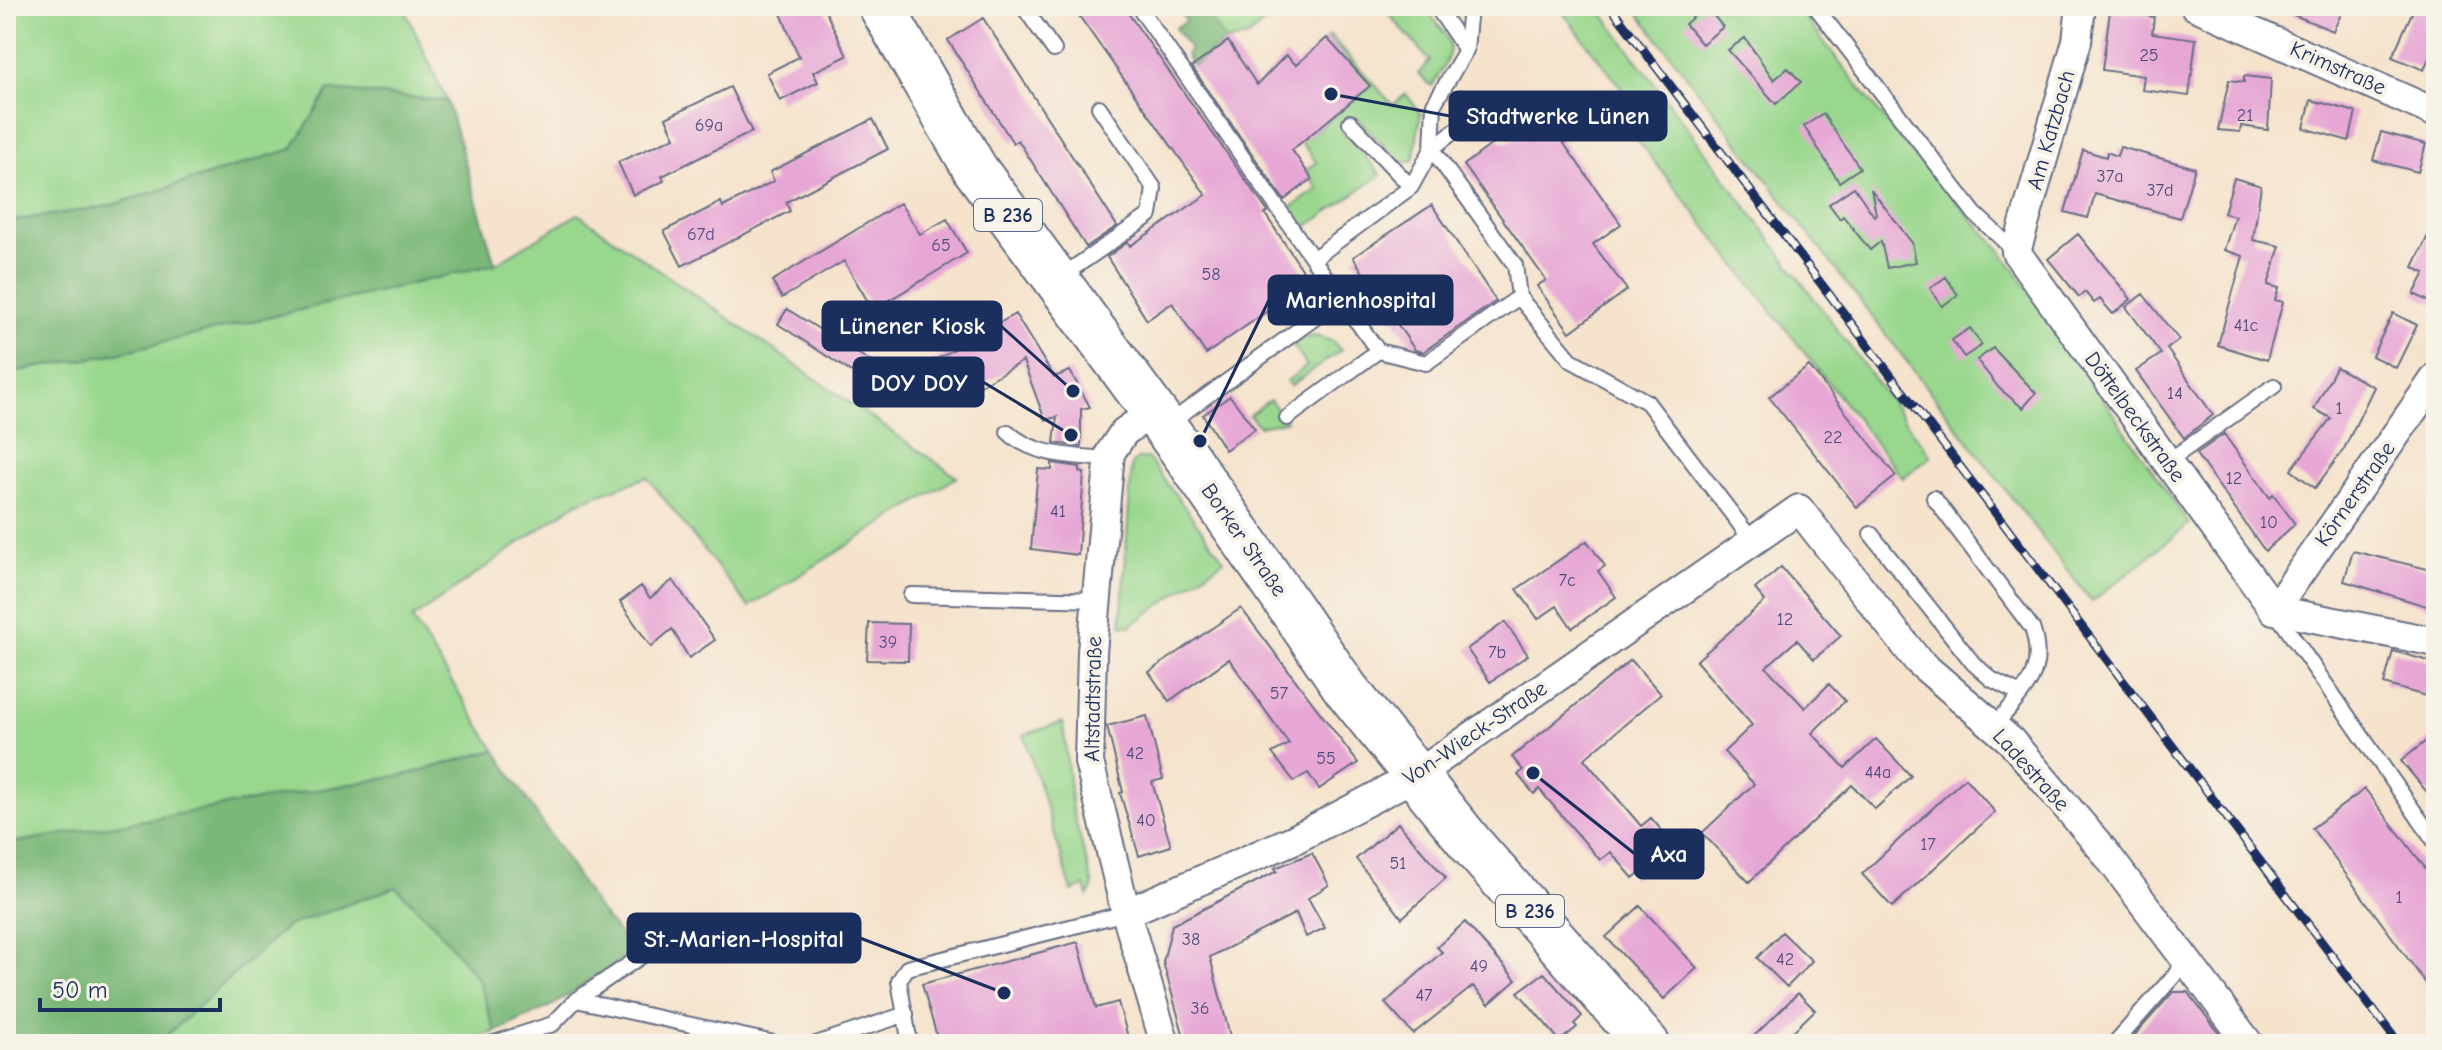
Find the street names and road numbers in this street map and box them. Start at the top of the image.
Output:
street label: Krimstraße [2286,35,2390,101]
street label: Am Katzbach [2022,67,2080,193]
road number: B 236 [974,199,1042,231]
street label: Döttelbeckstraße [2079,347,2191,487]
street label: Körnerstraße [2309,436,2401,552]
street label: Borker Straße [1195,478,1293,602]
street label: Altstadtstraße [1079,636,1107,762]
street label: Von-Wieck-Straße [1398,675,1552,791]
street label: Ladestraße [1987,723,2075,817]
road number: B 236 [1496,895,1564,927]

